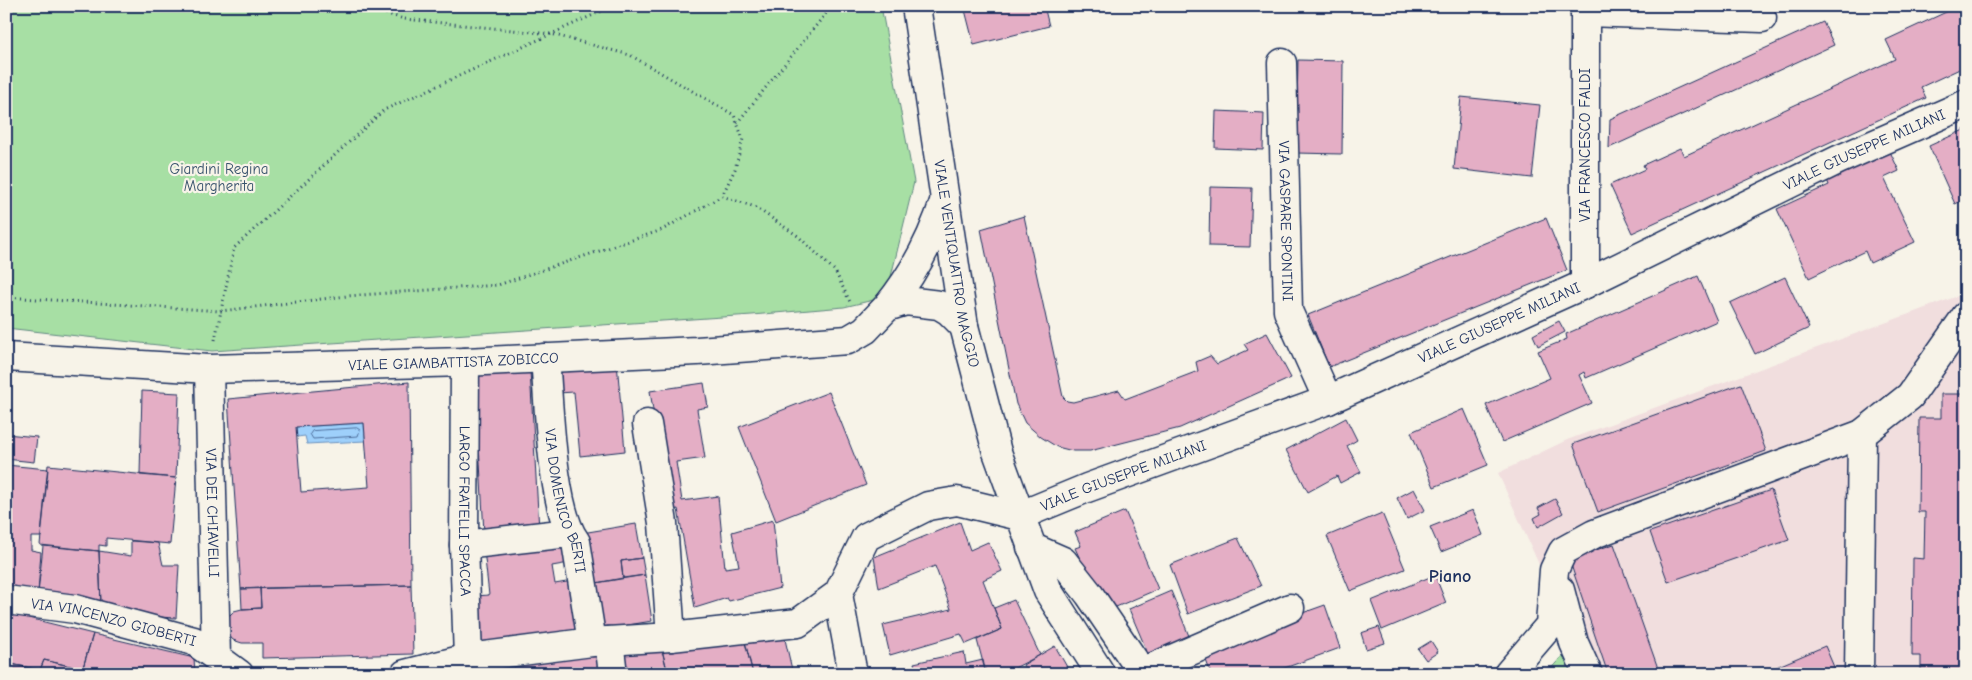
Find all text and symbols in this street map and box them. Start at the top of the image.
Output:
street label: VIA FRANCESCO FALDI [1576,68,1594,222]
street label: VIALE GIUSEPPE MILIANI [1780,105,1948,194]
street label: VIA GASPARE SPONTINI [1275,140,1297,302]
street label: VIALE VENTIQUATTRO MAGGIO [930,159,983,369]
park label: Giardini Regina Margherita [169,160,269,195]
street label: VIALE GIUSEPPE MILIANI [1415,278,1583,367]
street label: VIALE GIAMBATTISTA ZOBICCO [348,349,559,374]
street label: LARGO FRATELLI SPACCA [455,426,475,597]
street label: VIA DOMENICO BERTI [541,428,590,574]
street label: VIALE GIUSEPPE MILIANI [1038,436,1209,515]
street label: VIA DEI CHIAVELLI [202,448,223,578]
district label: Piano [1429,566,1471,587]
street label: VIA VINCENZO GIOBERTI [30,594,198,650]

